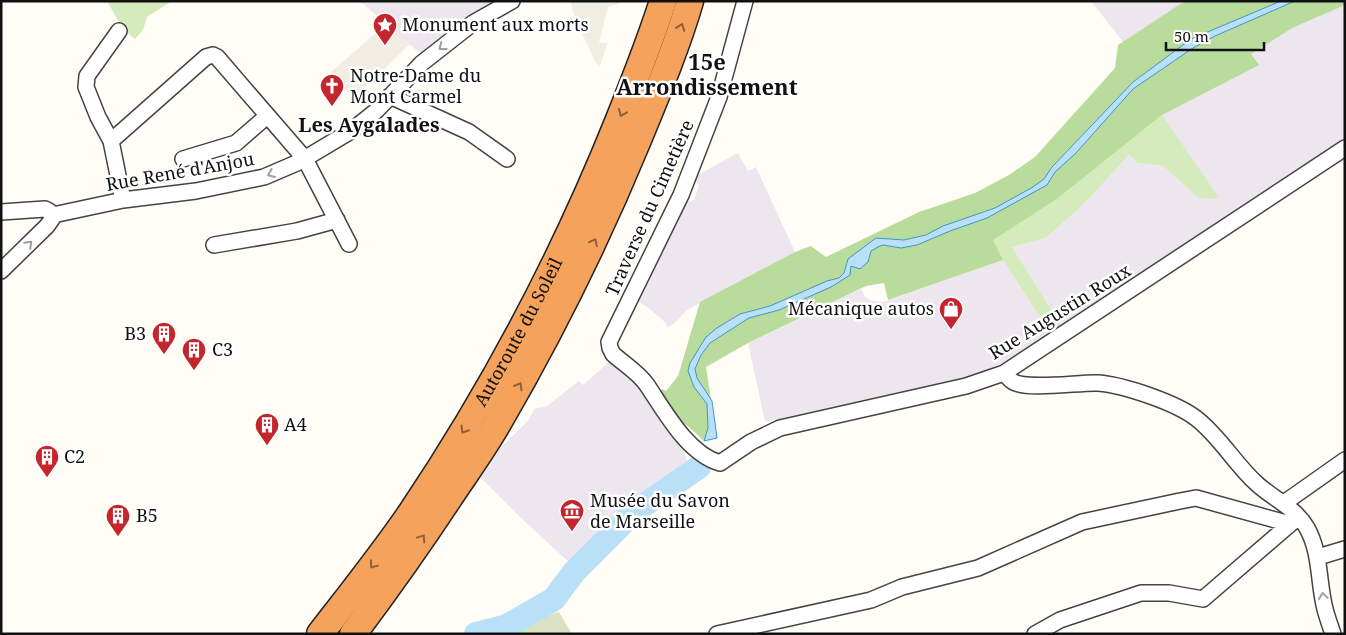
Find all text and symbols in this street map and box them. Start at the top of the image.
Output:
place icon: Monument aux morts [372,12,398,46]
place label: Monument aux morts [402,12,589,36]
scale bar [1166,20,1264,52]
one-way arrow [675,23,685,31]
text: 50 m [1174,26,1209,46]
one-way arrow [439,41,448,49]
district label: 15e Arrondissement [616,46,798,101]
place label: Notre-Dame du Mont Carmel [350,63,482,108]
church icon: Notre-Dame du Mont Carmel [319,73,345,107]
one-way arrow [617,108,627,116]
district label: Les Aygalades [298,111,440,138]
street label: Traverse du Cimetière [599,116,699,300]
street label: Rue René d'Anjou [104,146,256,196]
one-way arrow [267,168,276,178]
one-way arrow [588,238,598,247]
one-way arrow [23,241,32,250]
street label: Autoroute du Soleil [468,253,567,410]
street label: Rue Augustin Roux [984,257,1135,365]
place label: Mécanique autos [788,296,934,320]
shop icon: Mécanique autos [938,296,964,330]
place label: B3 [124,321,146,345]
building icon: B3 [151,321,177,355]
building icon: C3 [181,337,207,371]
place label: C3 [212,337,233,361]
one-way arrow [513,382,523,391]
building icon: A4 [254,412,280,446]
place label: A4 [284,412,307,436]
one-way arrow [461,424,470,434]
building icon: C2 [34,444,60,478]
place label: C2 [64,444,85,468]
place label: Musée du Savon de Marseille [590,488,730,533]
museum icon: Musée du Savon de Marseille [559,498,585,532]
building icon: B5 [105,503,131,537]
place label: B5 [136,503,158,527]
one-way arrow [416,534,425,543]
one-way arrow [370,559,379,569]
one-way arrow [1318,592,1329,600]

